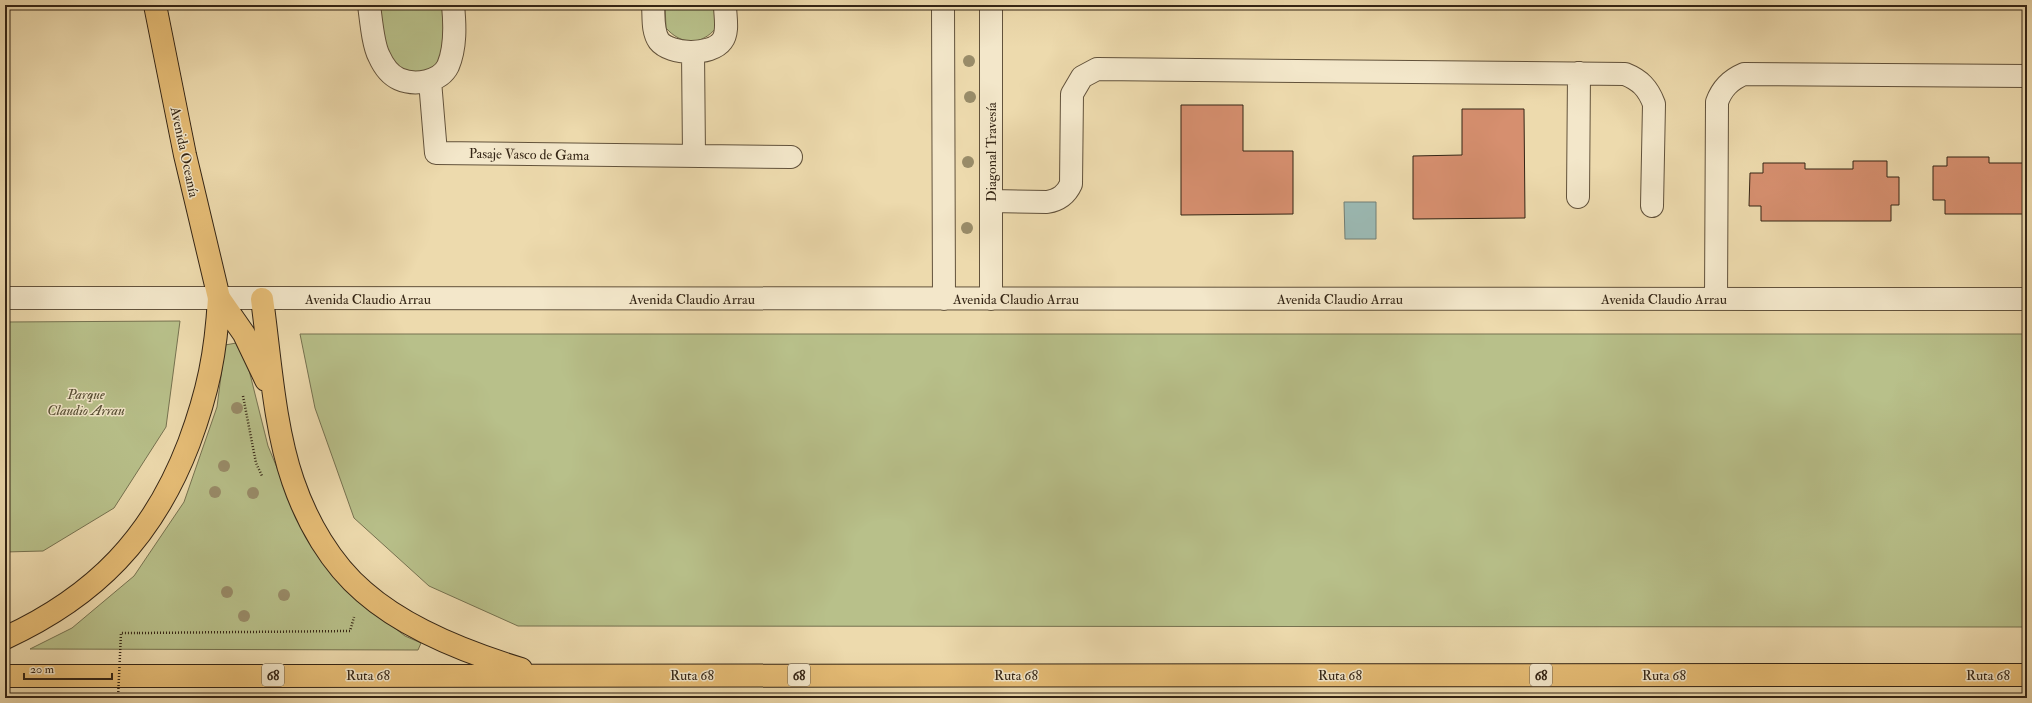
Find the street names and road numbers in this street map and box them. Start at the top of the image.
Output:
street label: Diagonal Travesía [983,102,1000,202]
street label: Avenida Oceanía [166,104,202,199]
street label: Pasaje Vasco de Gama [469,145,590,164]
street label: Avenida Claudio Arrau [304,291,431,308]
street label: Avenida Claudio Arrau [628,291,755,308]
street label: Avenida Claudio Arrau [952,291,1079,308]
street label: Avenida Claudio Arrau [1276,291,1403,308]
street label: Avenida Claudio Arrau [1600,291,1727,308]
road number: 68 [262,664,284,686]
road number: 68 [788,664,810,686]
road number: 68 [1530,664,1552,686]
street label: Ruta 68 [346,667,390,684]
street label: Ruta 68 [670,667,714,684]
street label: Ruta 68 [994,667,1038,684]
street label: Ruta 68 [1318,667,1362,684]
street label: Ruta 68 [1642,667,1686,684]
street label: Ruta 68 [1966,667,2010,684]

